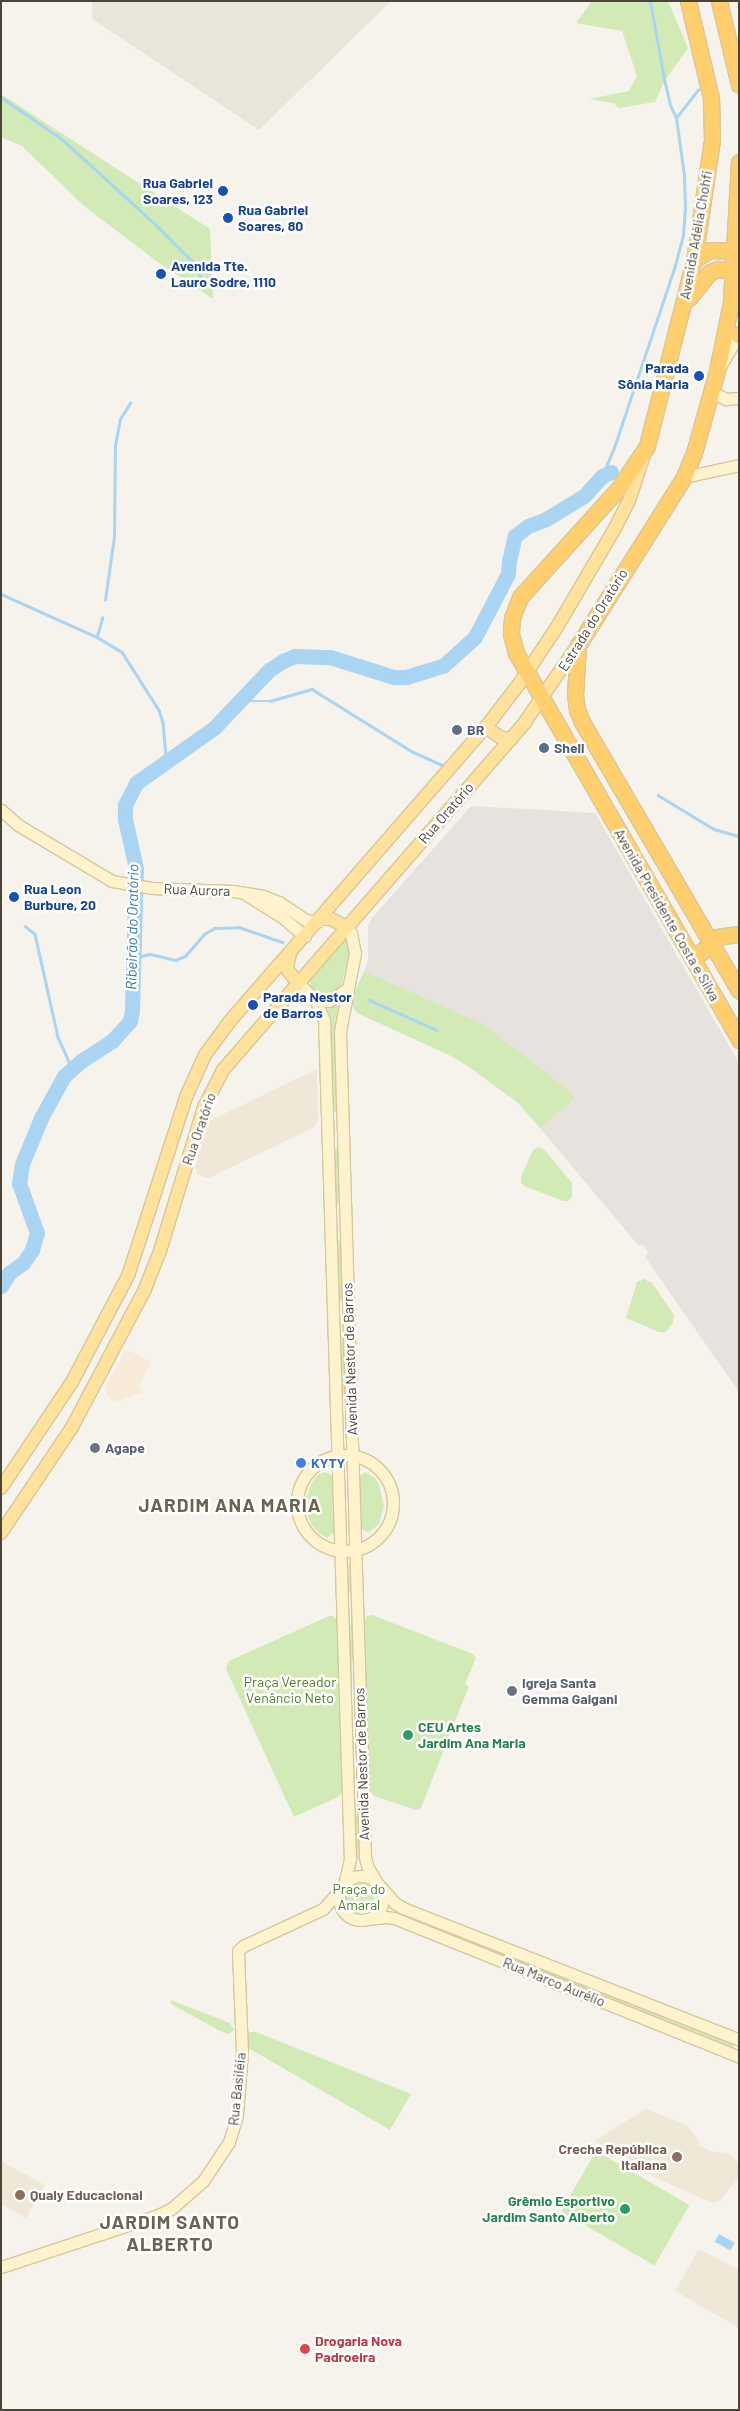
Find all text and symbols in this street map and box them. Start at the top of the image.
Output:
street label: Avenida Adélia Chohfi [676,169,716,301]
place label: Rua Gabriel Soares, 123 [143,175,213,208]
marker: Rua Gabriel Soares, 123 [217,185,229,197]
place label: Rua Gabriel Soares, 80 [238,202,308,234]
marker: Rua Gabriel Soares, 80 [222,212,234,224]
place label: Avenida Tte. Lauro Sodre, 1110 [171,258,276,290]
marker: Avenida Tte. Lauro Sodre, 1110 [155,268,167,280]
place label: Parada Sônia Maria [618,360,689,392]
marker: Parada Sônia Maria [693,370,705,382]
street label: Estrada do Oratório [555,566,631,674]
place label: BR [467,722,484,738]
marker: BR [451,724,463,736]
place label: Shell [554,740,584,756]
marker: Shell [538,742,550,754]
street label: Rua Oratório [415,779,477,847]
street label: Avenida Presidente Costa e Silva [611,826,723,1004]
water label: Ribeirão do Oratório [122,864,142,990]
street label: Rua Aurora [163,880,231,900]
place label: Rua Leon Burbure, 20 [24,881,96,914]
marker: Rua Leon Burbure, 20 [8,891,20,903]
place label: Parada Nestor de Barros [263,989,352,1022]
marker: Parada Nestor de Barros [247,999,259,1011]
street label: Rua Oratório [179,1091,219,1167]
street label: Avenida Nestor de Barros [339,1282,361,1436]
place label: Agape [105,1440,145,1456]
marker: Agape [89,1442,101,1454]
place label: KYTY [311,1455,345,1471]
marker: KYTY [295,1457,307,1469]
district label: JARDIM ANA MARIA [137,1494,323,1516]
park label: Praça Vereador Venâncio Neto [244,1674,336,1706]
place label: Igreja Santa Gemma Galgani [522,1675,618,1708]
marker: Igreja Santa Gemma Galgani [506,1685,518,1697]
street label: Avenida Nestor de Barros [351,1687,373,1841]
place label: CEU Artes Jardim Ana Maria [418,1719,526,1751]
marker: CEU Artes Jardim Ana Maria [402,1729,414,1741]
park label: Praça do Amaral [332,1881,386,1914]
street label: Rua Marco Aurélio [500,1954,608,2010]
street label: Rua Basiléia [225,2052,249,2126]
place label: Creche República Italiana [559,2141,667,2174]
marker: Creche República Italiana [671,2151,683,2163]
place label: Qualy Educacional [30,2187,143,2203]
marker: Qualy Educacional [14,2189,26,2201]
place label: Grêmio Esportivo Jardim Santo Alberto [482,2193,615,2226]
marker: Grêmio Esportivo Jardim Santo Alberto [619,2203,631,2215]
district label: JARDIM SANTO ALBERTO [98,2211,242,2255]
place label: Drogaria Nova Padroeira [315,2333,402,2366]
marker: Drogaria Nova Padroeira [299,2343,311,2355]

